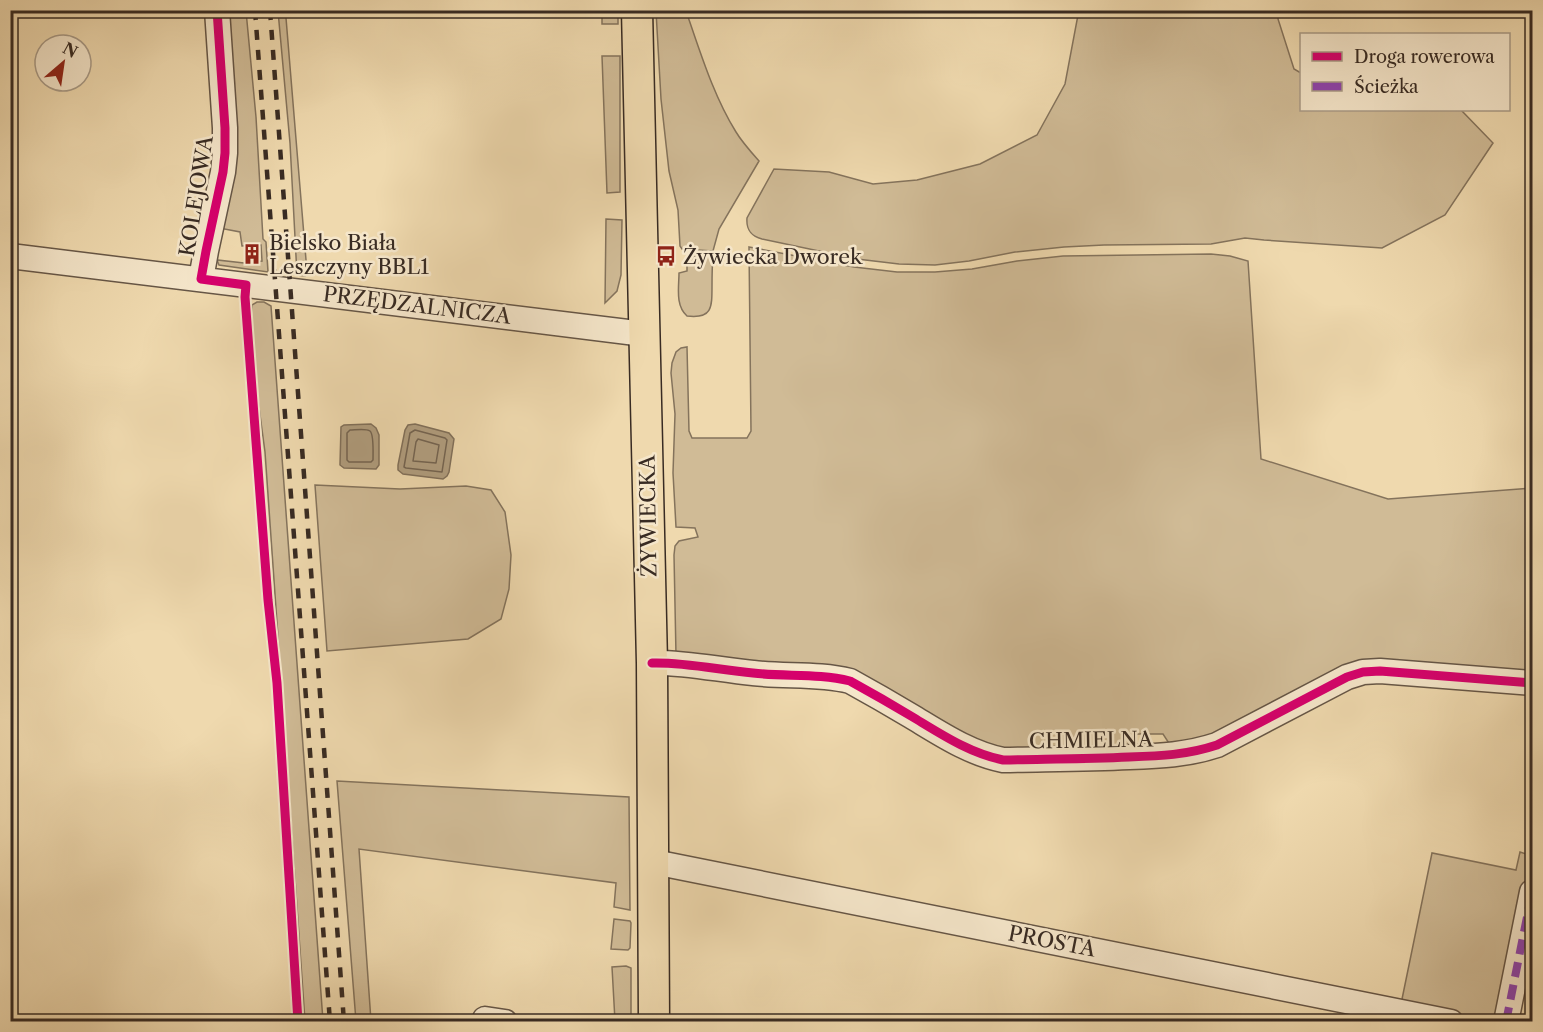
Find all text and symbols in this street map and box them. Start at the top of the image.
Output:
north arrow [33,33,93,93]
legend [1300,33,1510,111]
text: N [59,38,81,62]
text: Droga rowerowa [1354,46,1495,68]
text: Ścieżka [1354,75,1419,98]
street label: KOLEJOWA [174,133,218,258]
place label: Bielsko Biała Leszczyny BBL1 [269,230,429,279]
building icon: Bielsko Biała Leszczyny BBL1 [240,242,264,266]
bus stop icon: Żywiecka Dworek [654,244,678,268]
place label: Żywiecka Dworek [683,244,863,269]
street label: PRZĘDZALNICZA [322,281,513,329]
street label: ŻYWIECKA [634,454,662,577]
street label: CHMIELNA [1029,726,1154,754]
street label: PROSTA [1006,920,1098,962]

